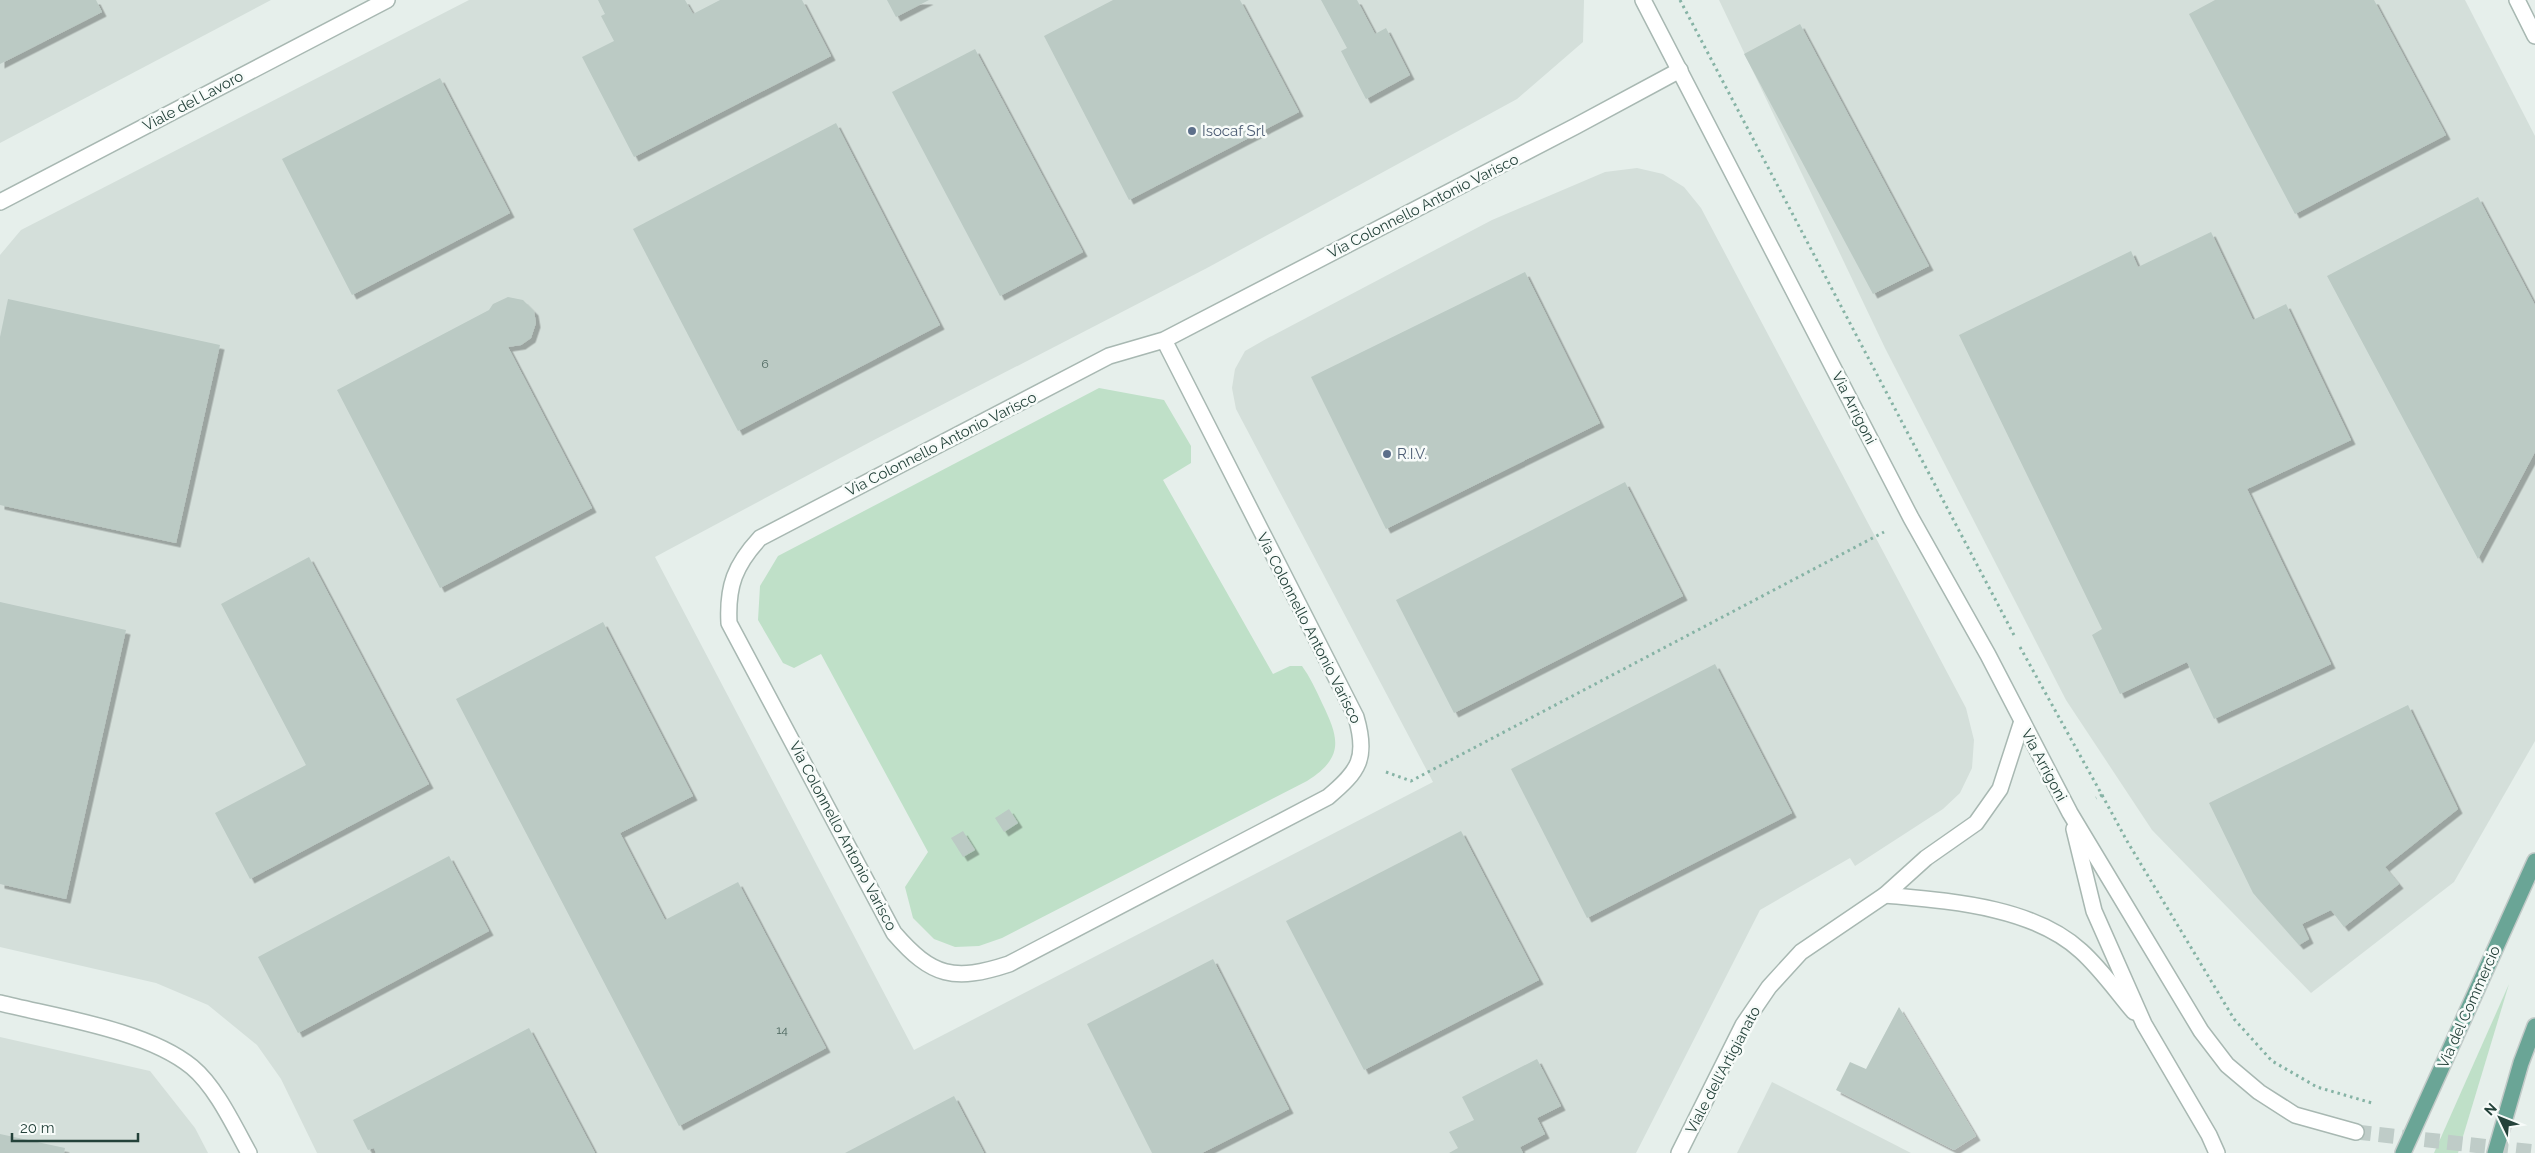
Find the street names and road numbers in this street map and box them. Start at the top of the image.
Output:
street label: Viale del Lavoro [140,67,246,135]
street label: Via Colonnello Antonio Varisco [1325,150,1521,262]
street label: Via Arrigoni [1828,369,1880,447]
street label: Via Colonnello Antonio Varisco [843,388,1039,500]
street label: Via Colonnello Antonio Varisco [1253,530,1365,726]
street label: Via Arrigoni [2017,726,2071,804]
street label: Via Colonnello Antonio Varisco [785,738,901,934]
street label: Via del Commercio [2434,943,2504,1071]
street label: Viale dell'Artigianato [1682,1003,1764,1137]

